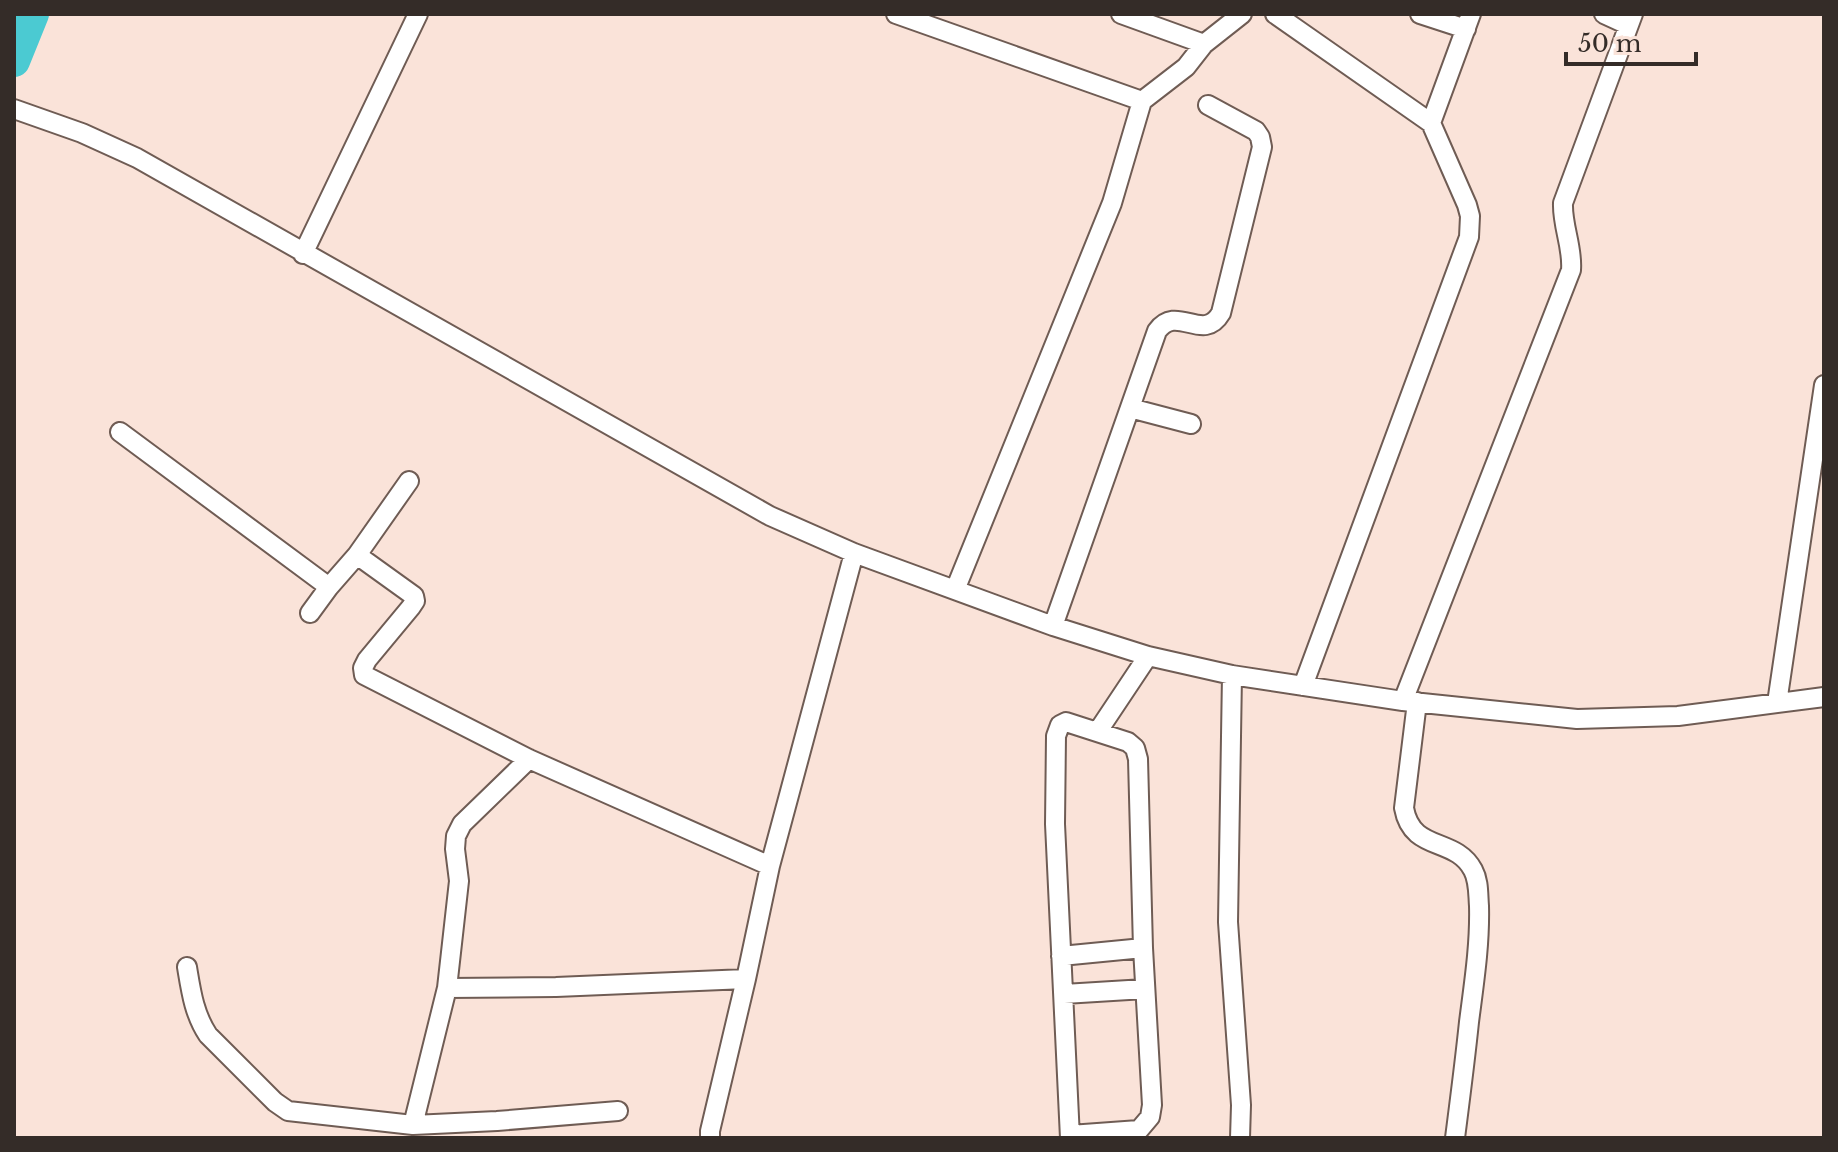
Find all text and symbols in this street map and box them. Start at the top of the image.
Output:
scale bar [1566,16,1696,66]
text: 50 m [1578,29,1642,58]

